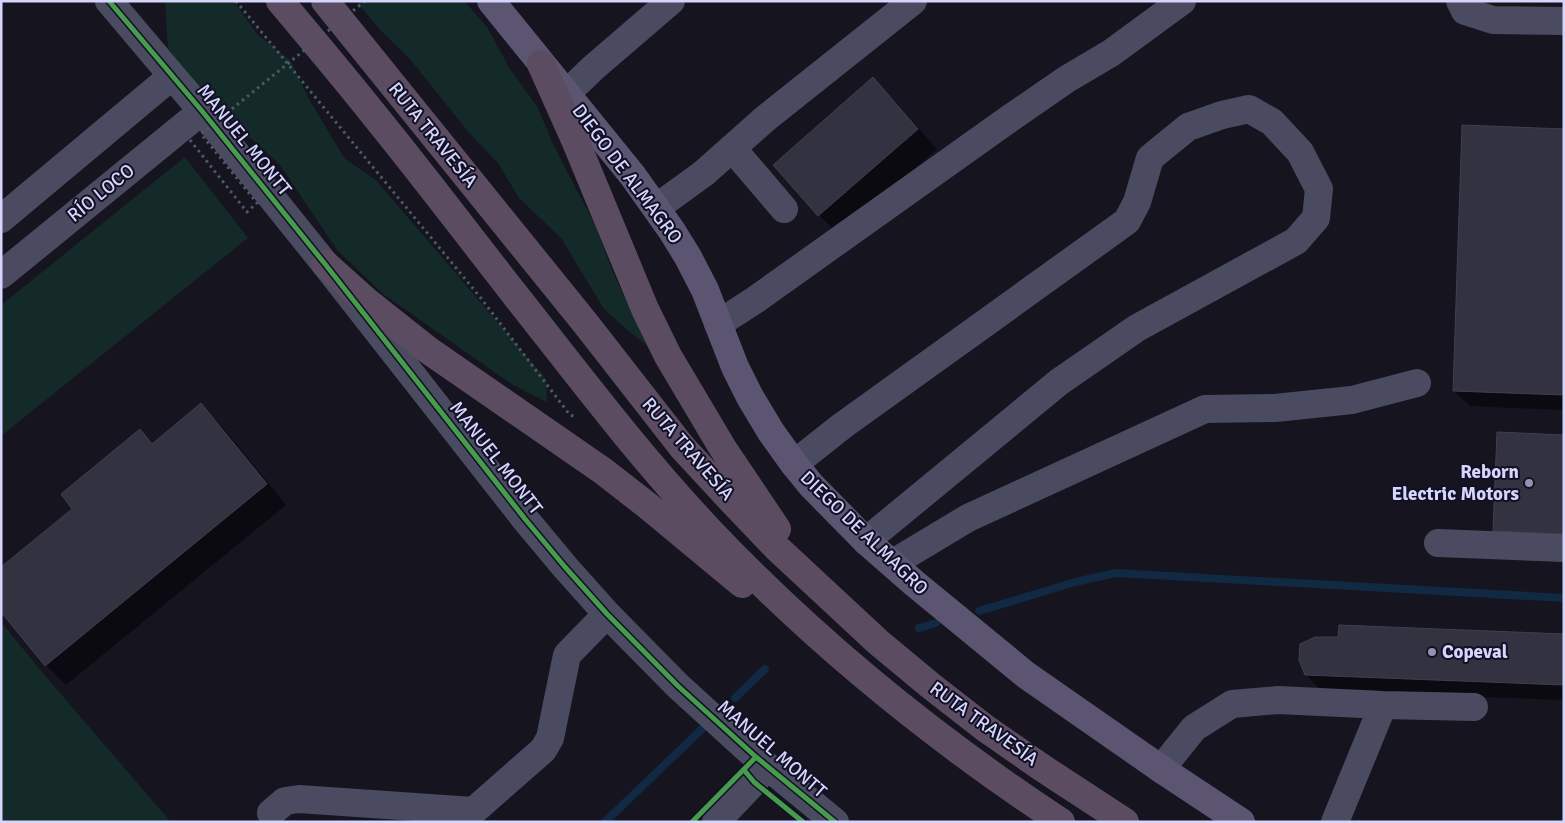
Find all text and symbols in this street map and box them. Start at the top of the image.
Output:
street label: RUTA TRAVESÍA [383,77,483,193]
street label: MANUEL MONTT [191,79,297,201]
street label: DIEGO DE ALMAGRO [567,99,687,249]
street label: RÍO LOCO [63,159,139,227]
street label: RUTA TRAVESÍA [637,393,740,506]
street label: MANUEL MONTT [444,397,548,520]
place label: Reborn Electric Motors [1391,460,1519,506]
street label: DIEGO DE ALMAGRO [795,466,933,600]
marker: Reborn Electric Motors [1523,477,1535,489]
place label: Copeval [1442,640,1508,664]
marker: Copeval [1426,646,1438,658]
street label: RUTA TRAVESÍA [925,676,1043,772]
street label: MANUEL MONTT [712,695,832,804]

